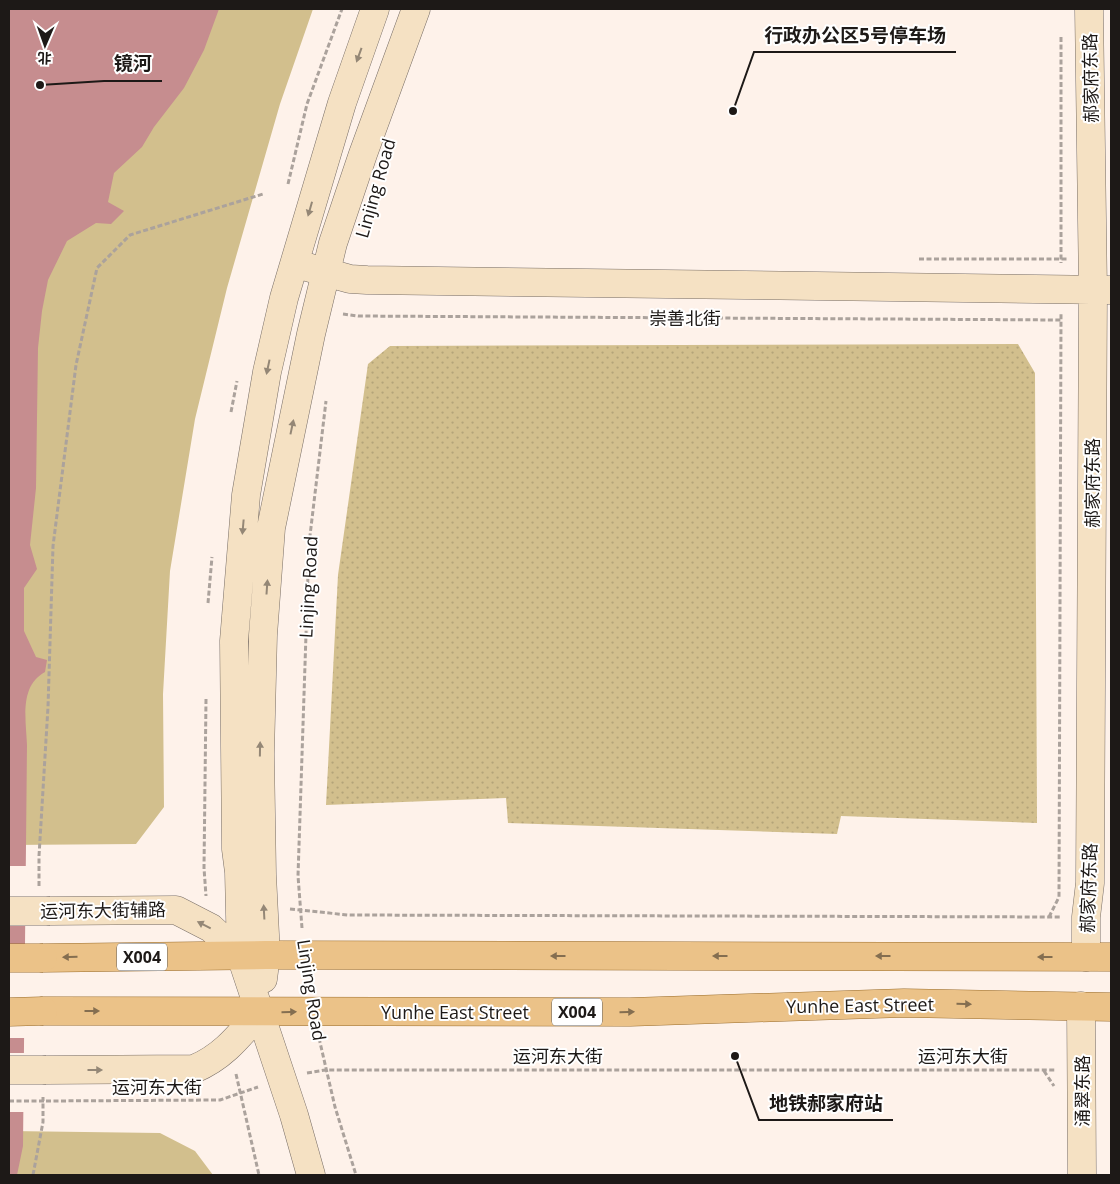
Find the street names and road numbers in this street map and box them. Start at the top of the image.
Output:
street label: 郝家府东路 [1077,33,1103,123]
street label: Linjing Road [349,135,401,241]
street label: 崇善北街 [649,306,721,330]
street label: 郝家府东路 [1080,438,1104,528]
street label: Linjing Road [293,535,323,639]
street label: 郝家府东路 [1074,843,1102,933]
street label: 运河东大街辅路 [40,897,166,923]
street label: Linjing Road [292,937,332,1043]
road number: X004 [117,944,167,970]
street label: Yunhe East Street [786,992,934,1018]
road number: X004 [552,999,602,1026]
street label: Yunhe East Street [381,1000,529,1024]
street label: 运河东大街 [513,1044,603,1068]
street label: 运河东大街 [918,1044,1008,1068]
street label: 涌翠东路 [1070,1055,1094,1127]
street label: 运河东大街 [112,1075,202,1099]

